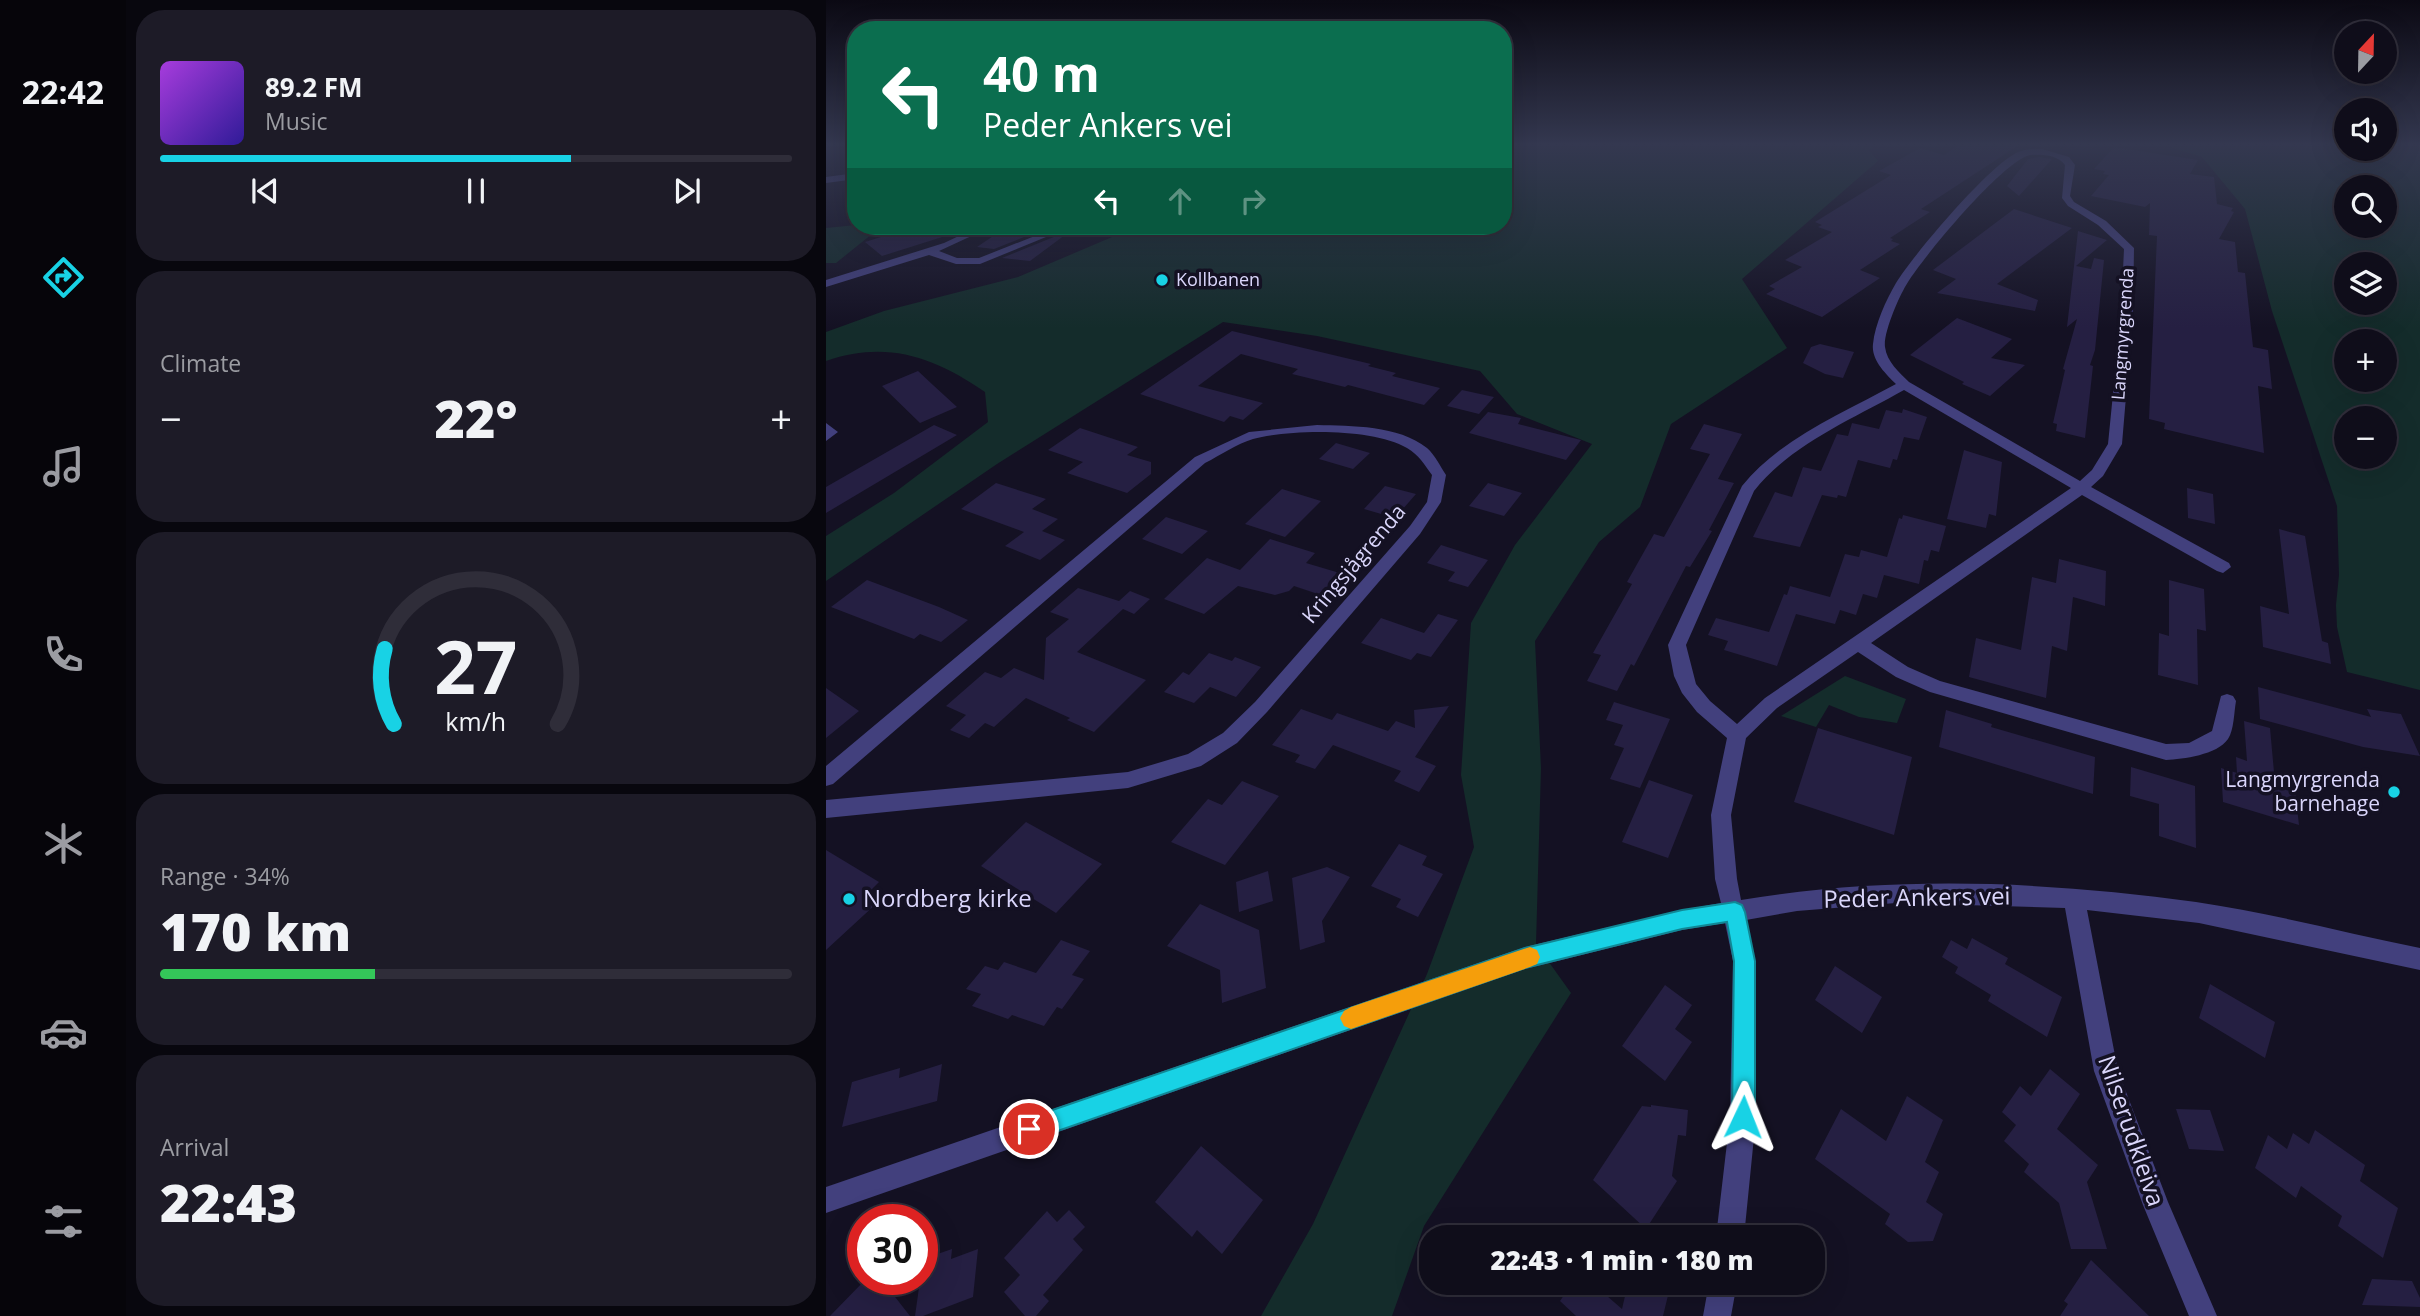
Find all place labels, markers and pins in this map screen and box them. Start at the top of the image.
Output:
place label: Kollbanen [1176,267,1260,291]
marker: Kollbanen [1154,272,1170,288]
place label: Langmyrgrenda barnehage [2225,765,2380,817]
marker: Langmyrgrenda barnehage [2386,784,2402,800]
place label: Nordberg kirke [863,881,1032,914]
marker: Nordberg kirke [841,891,857,907]
pin [999,1099,1059,1159]

